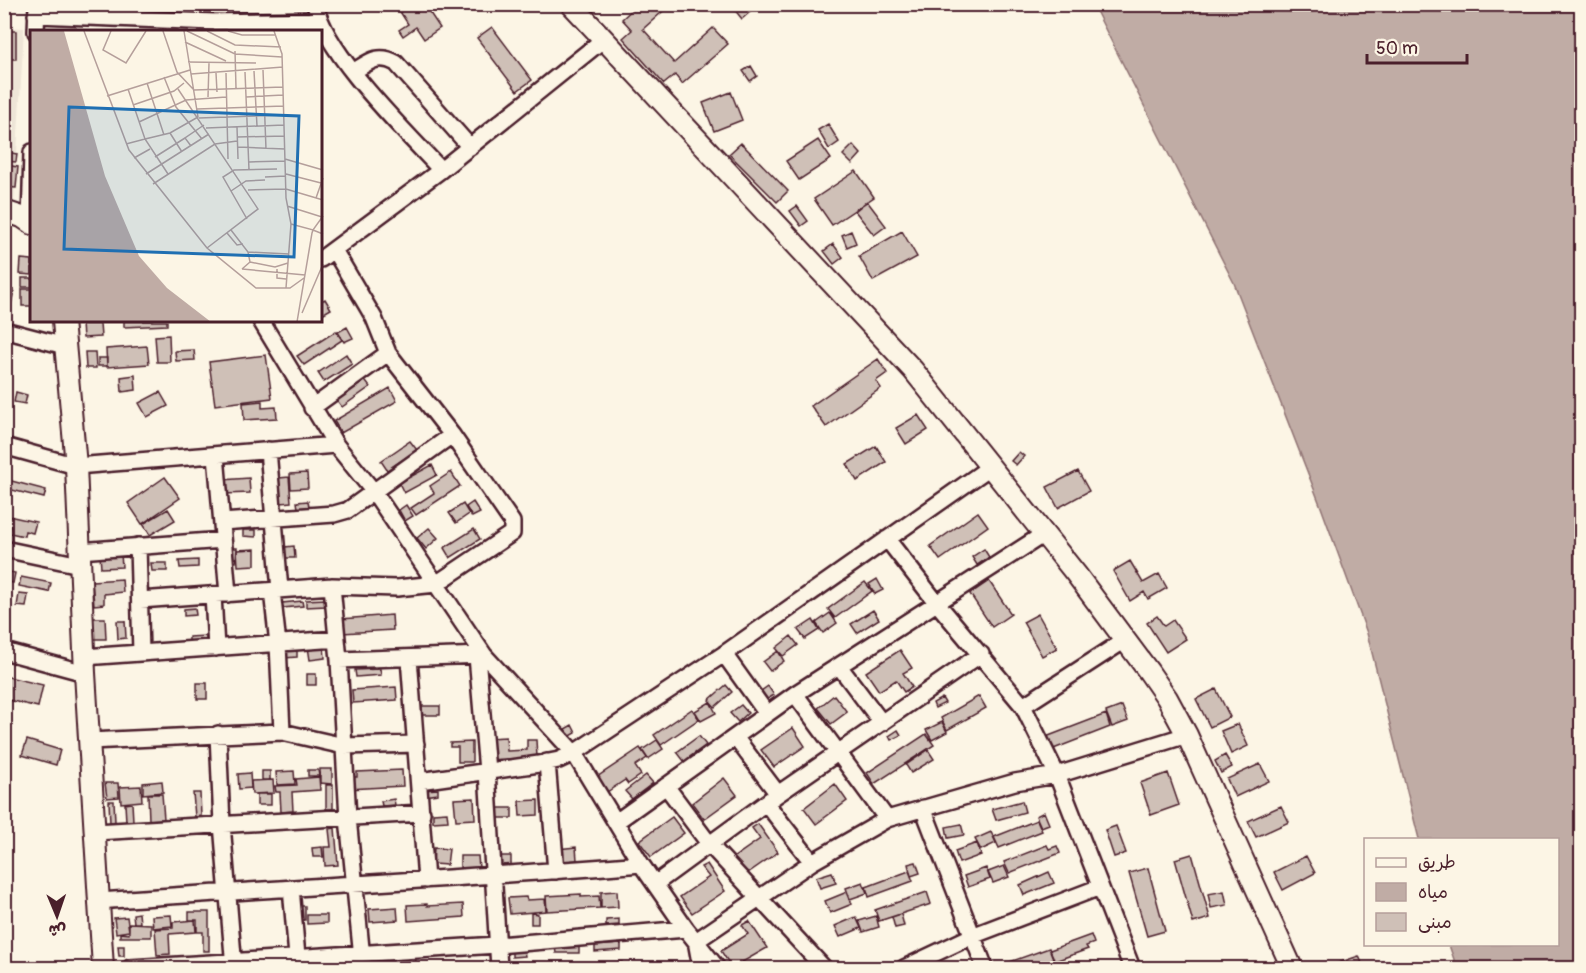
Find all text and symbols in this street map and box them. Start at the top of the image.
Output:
scale bar [1367,27,1468,65]
inset map [30,30,322,322]
text: 50 m [1376,37,1418,60]
legend [1364,838,1559,946]
text: طريق [1418,851,1456,874]
text: مياه [1418,881,1448,904]
north arrow [27,886,87,946]
text: مبنى [1418,911,1452,934]
text: ش [48,920,67,940]

